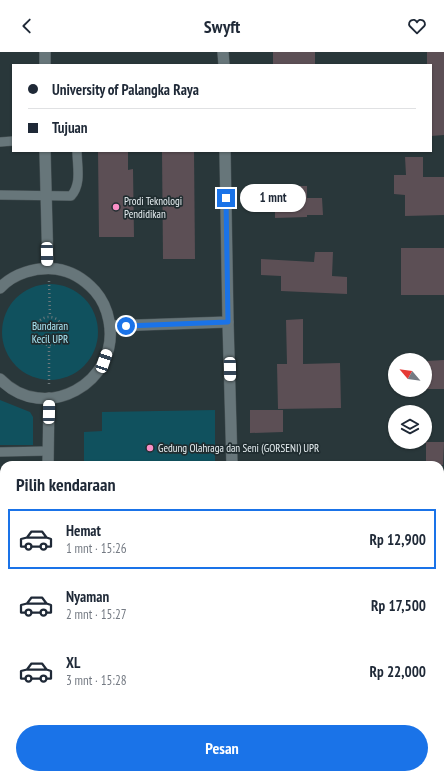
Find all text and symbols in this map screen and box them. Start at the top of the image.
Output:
icon: back [16,15,38,37]
text: Swyft [204,15,240,38]
icon: heart [406,15,428,37]
text: University of Palangka Raya [52,80,199,99]
text: Tujuan [52,118,88,137]
callout: 1 mnt [240,184,306,212]
route end [217,189,235,207]
text: 1 mnt [259,189,287,206]
place label: Prodi Teknologi Pendidikan [124,194,182,221]
marker: Prodi Teknologi Pendidikan [111,202,121,212]
car [41,242,53,266]
route start [117,317,135,335]
park label: Bundaran Kecil UPR [32,319,68,346]
car [94,348,114,374]
north arrow [388,353,432,397]
map controls [388,353,432,449]
car [224,357,236,381]
car [43,400,55,424]
button: layers [388,405,432,449]
place label: Gedung Olahraga dan Seni (GORSENI) UPR [158,441,319,455]
marker: Gedung Olahraga dan Seni (GORSENI) UPR [145,443,155,453]
text: Pilih kendaraan [16,473,116,496]
icon: car [18,521,54,557]
text: Hemat [66,521,101,540]
text: Rp 12,900 [370,530,426,549]
text: 1 mnt · 15:26 [66,540,127,557]
icon: car [18,587,54,623]
text: Nyaman [66,587,109,606]
text: Rp 17,500 [371,596,426,615]
text: 2 mnt · 15:27 [66,606,127,623]
icon: car [18,653,54,689]
text: XL [66,653,80,672]
text: Rp 22,000 [370,662,426,681]
text: 3 mnt · 15:28 [66,672,127,689]
button: Pesan [16,725,428,771]

